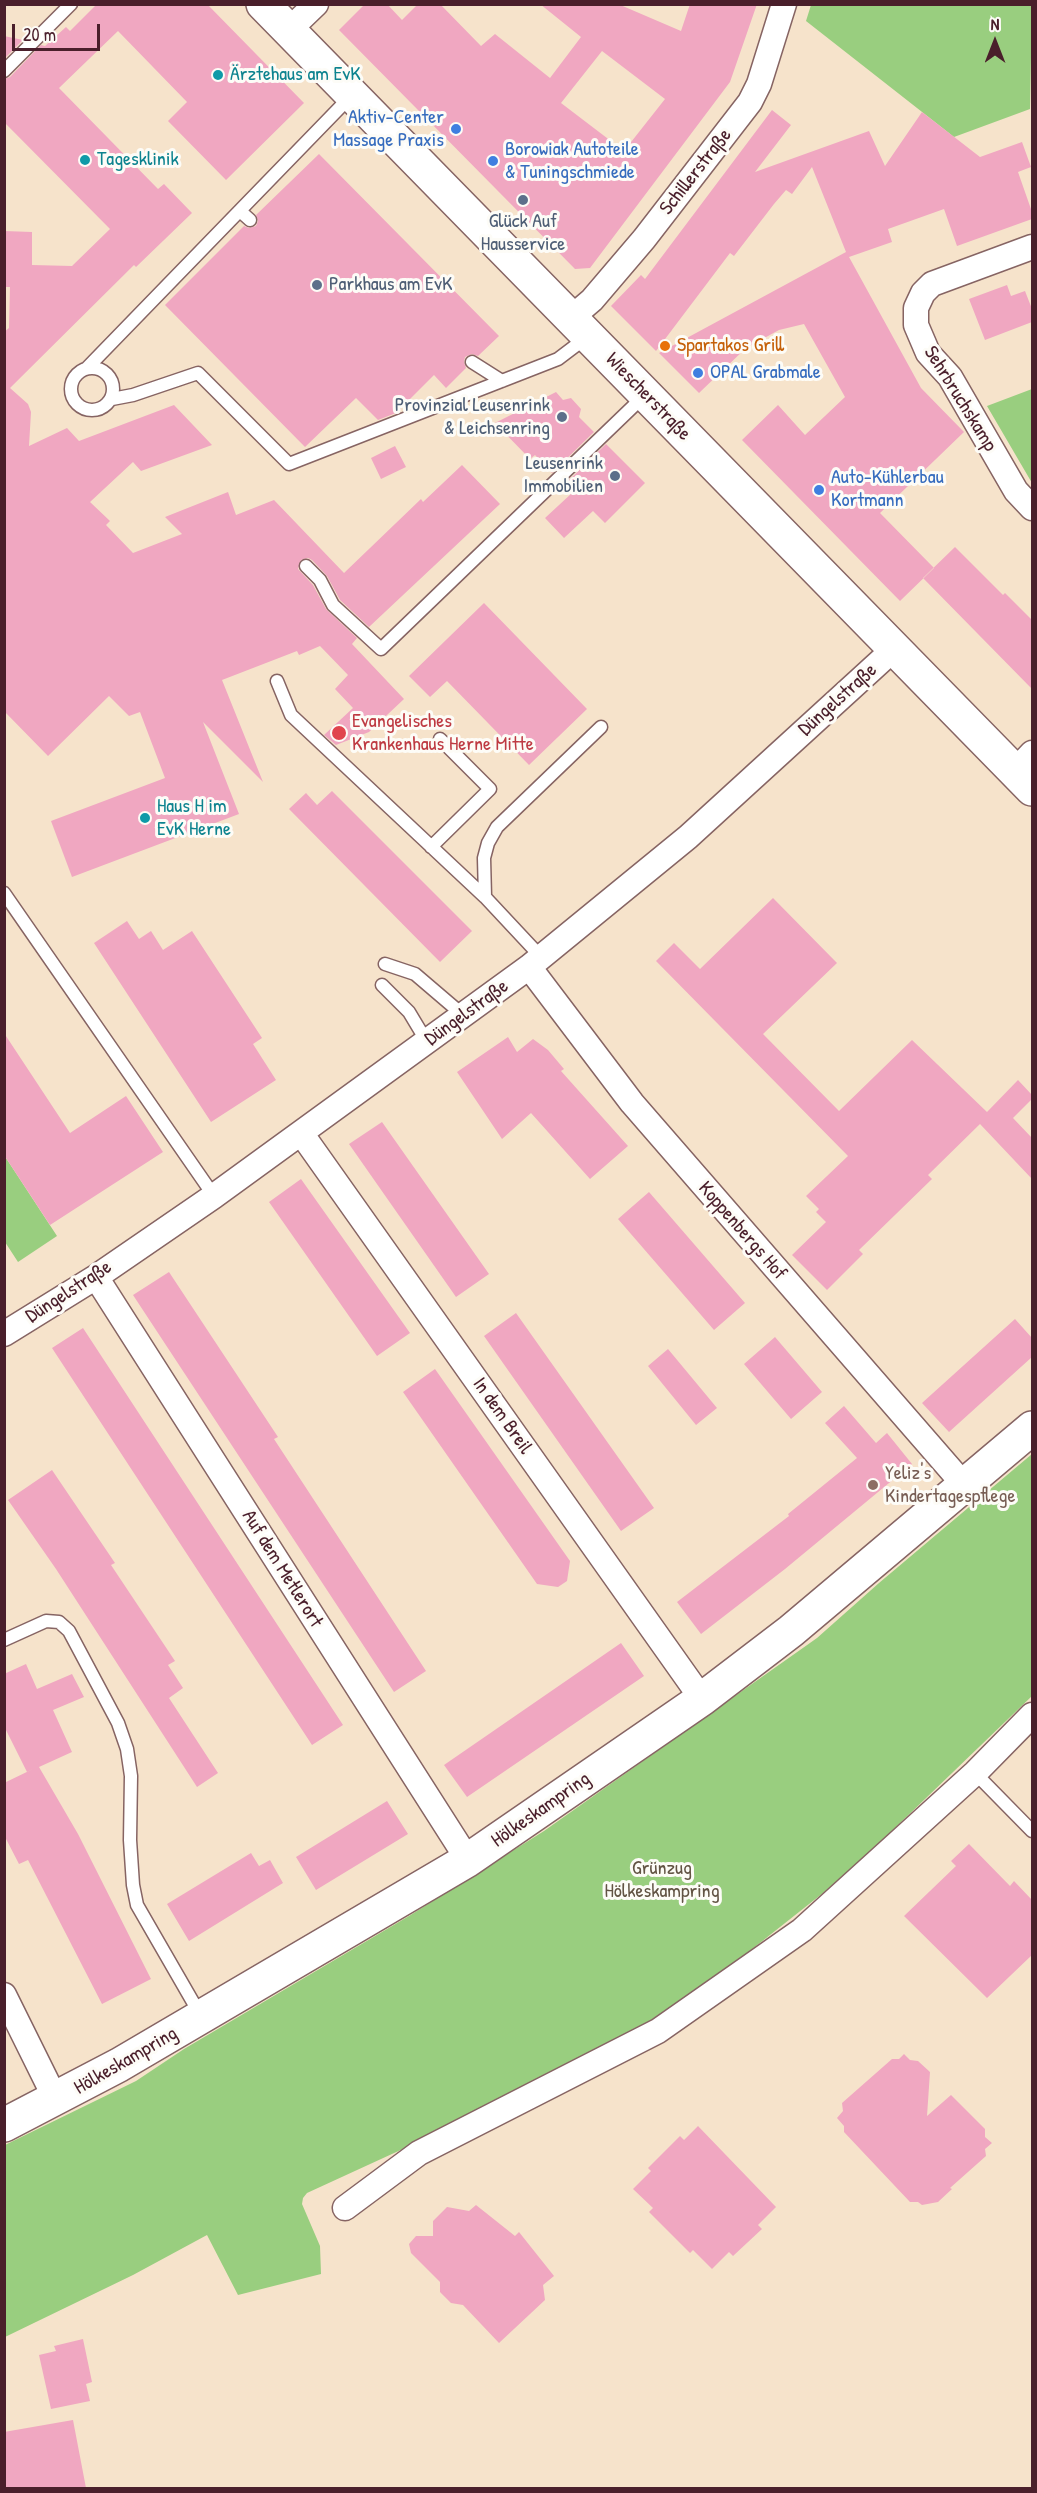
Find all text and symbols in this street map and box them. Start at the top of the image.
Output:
scale bar [15,12,104,50]
north arrow [965,12,1025,72]
text: N [991,13,999,35]
text: 20 m [23,22,56,47]
place label: Ärztehaus am EvK [230,63,361,87]
marker: Ärztehaus am EvK [211,68,225,82]
place label: Aktiv-Center Massage Praxis [333,106,444,153]
marker: Aktiv-Center Massage Praxis [449,122,463,136]
street label: Schillerstraße [655,124,737,220]
place label: Borowiak Autoteile & Tuningschmiede [505,138,639,185]
place label: Tagesklinik [97,148,179,172]
marker: Tagesklinik [78,153,92,167]
marker: Borowiak Autoteile & Tuningschmiede [486,154,500,168]
marker: Glück Auf Hausservice [516,193,530,207]
place label: Glück Auf Hausservice [481,210,565,257]
place label: Parkhaus am EvK [329,273,452,297]
marker: Parkhaus am EvK [310,278,324,292]
place label: Spartakos Grill [677,334,784,358]
marker: Spartakos Grill [658,339,672,353]
street label: Sehrbruchskamp [918,342,1002,456]
street label: Wiescherstraße [600,348,696,446]
place label: OPAL Grabmale [710,361,821,385]
marker: OPAL Grabmale [691,366,705,380]
place label: Provinzial Leusenrink & Leichsenring [395,394,550,441]
marker: Provinzial Leusenrink & Leichsenring [555,410,569,424]
place label: Leusenrink Immobilien [524,452,603,499]
place label: Auto-Kühlerbau Kortmann [831,466,944,513]
marker: Leusenrink Immobilien [608,469,622,483]
marker: Auto-Kühlerbau Kortmann [812,483,826,497]
street label: Düngelstraße [794,659,882,741]
place label: Evangelisches Krankenhaus Herne Mitte [352,710,534,757]
marker: Evangelisches Krankenhaus Herne Mitte [330,724,348,742]
place label: Haus H im EvK Herne [157,795,231,842]
marker: Haus H im EvK Herne [138,811,152,825]
street label: Düngelstraße [421,975,513,1051]
street label: Koppenbergs Hof [693,1177,791,1285]
street label: Düngelstraße [22,1255,116,1329]
street label: In dem Breil [467,1373,537,1459]
place label: Yeliz's Kindertagespflege [885,1462,1015,1509]
marker: Yeliz's Kindertagespflege [866,1478,880,1492]
street label: Auf dem Metlerort [236,1506,328,1632]
street label: Hölkeskampring [487,1767,595,1853]
park label: Grünzug Hölkeskampring [604,1857,720,1904]
street label: Hölkeskampring [70,2022,182,2100]

